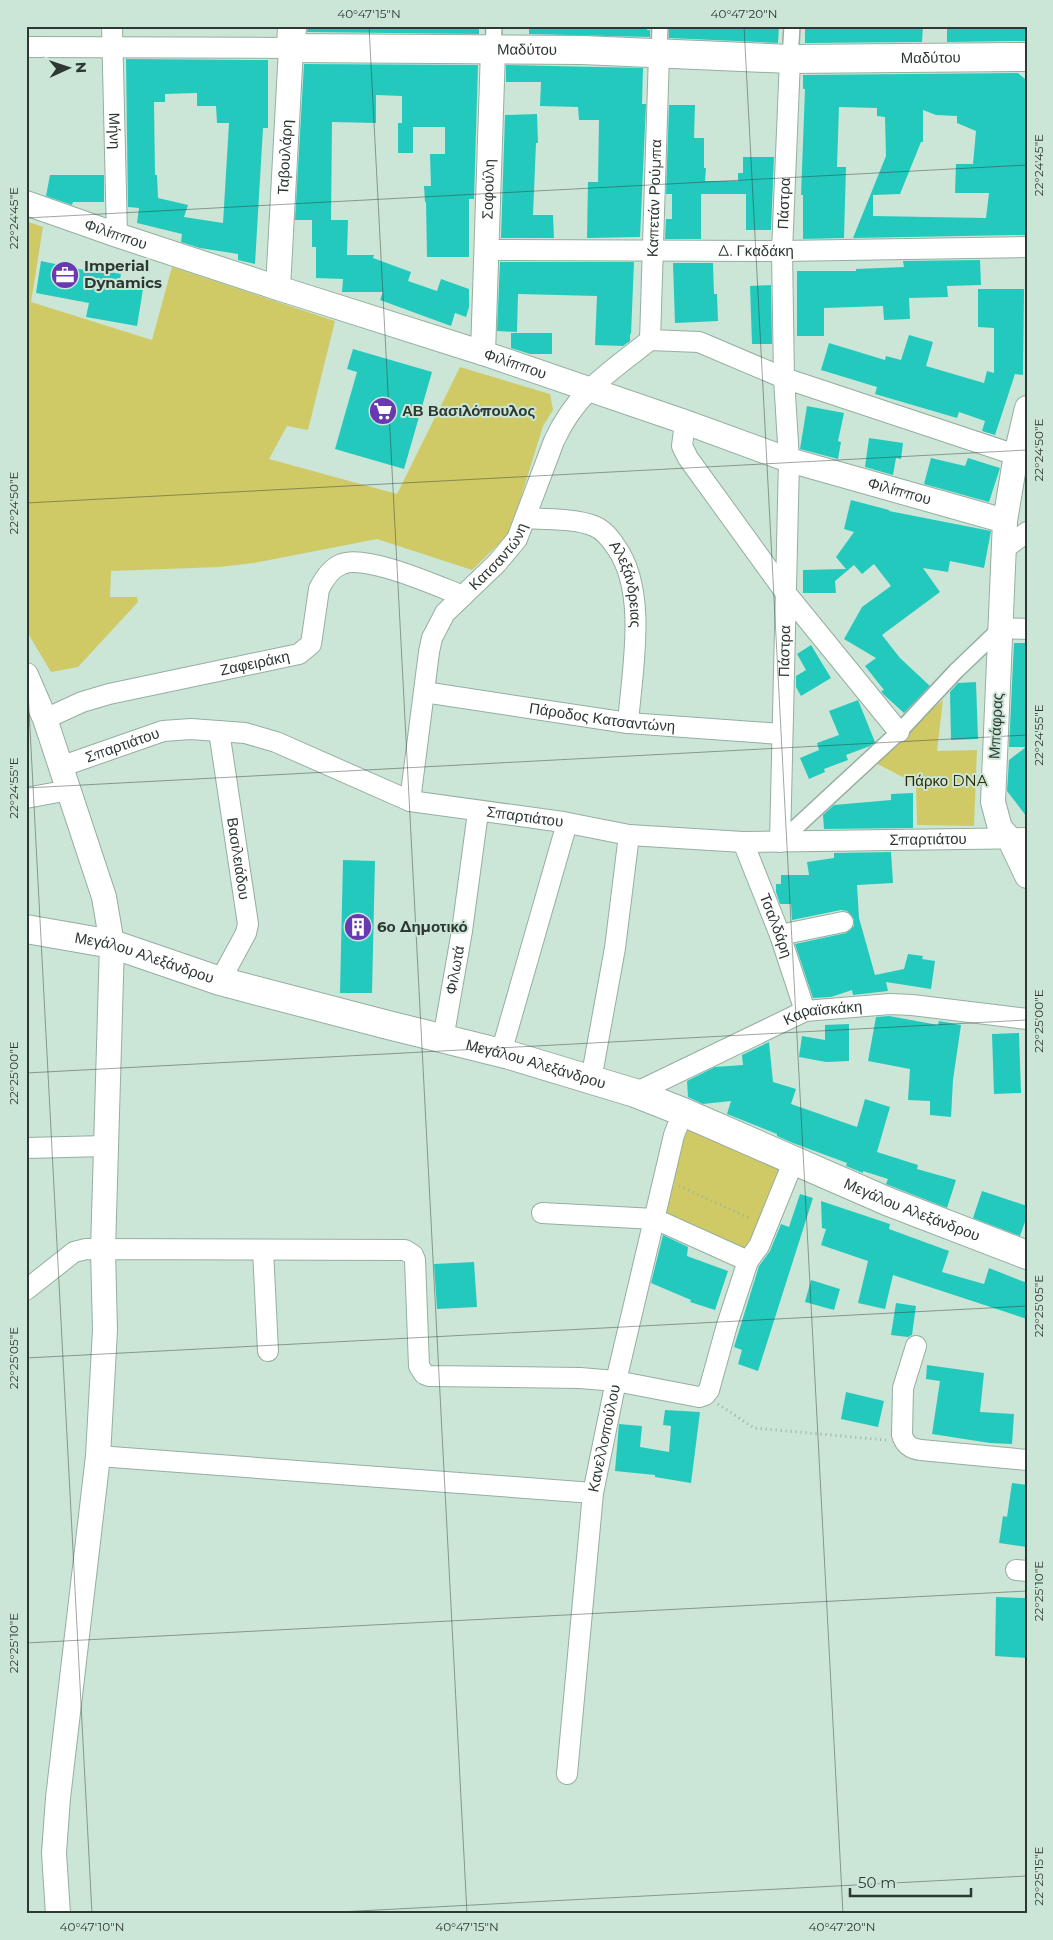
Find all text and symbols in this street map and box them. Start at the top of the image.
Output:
text: 40°47'15"N [337,6,401,21]
text: 40°47'20"N [711,6,778,21]
street label: Μαδύτου [497,39,557,59]
north arrow [42,42,92,92]
street label: Μαδύτου [901,48,961,67]
text: N [72,61,90,73]
street label: Μήνη [105,112,125,150]
street label: Ταβουλάρη [273,119,296,195]
text: 22°24'45"E [1031,134,1046,196]
street label: Καπετάν Ρούμπα [643,138,665,257]
street label: Σοφούλη [477,159,498,220]
street label: Πάστρα [773,177,794,230]
text: 22°24'45"E [6,187,21,249]
street label: Φιλίππου [82,214,150,253]
street label: Δ. Γκαδάκη [718,241,794,260]
place label: Imperial Dynamics [84,256,162,292]
office icon: Imperial Dynamics [50,260,80,290]
street label: Φιλίππου [481,344,549,383]
supermarket icon: ΑΒ Βασιλόπουλος [368,396,398,426]
place label: ΑΒ Βασιλόπουλος [402,401,535,420]
text: 22°24'50"E [1031,419,1046,482]
text: 22°24'50"E [6,472,21,535]
street label: Φιλίππου [866,473,933,509]
street label: Κατσαντώνη [465,520,531,594]
street label: Αλεξάνδρειας [605,537,646,628]
street label: Πάστρα [774,625,794,677]
street label: Ζαφειράκη [218,646,291,679]
street label: Μπάφρας [984,692,1007,760]
street label: Πάροδος Κατσαντώνη [528,698,676,735]
text: 22°24'55"E [1031,704,1046,766]
street label: Σπαρτιάτου [82,723,162,766]
text: 22°24'55"E [6,757,21,819]
park label: Πάρκο DNA [905,771,988,790]
street label: Σπαρτιάτου [485,802,565,831]
street label: Βασιλειάδου [223,816,254,901]
street label: Σπαρτιάτου [889,829,967,849]
street label: Τσαλδάρη [755,891,797,960]
building icon: 6ο Δημοτικό [343,912,373,942]
place label: 6ο Δημοτικό [377,917,468,936]
street label: Μεγάλου Αλεξάνδρου [73,928,217,987]
street label: Φιλωτά [441,944,468,996]
text: 22°25'00"E [1031,989,1046,1053]
street label: Καραϊσκάκη [780,996,863,1029]
street label: Μεγάλου Αλεξάνδρου [464,1035,608,1093]
text: 22°25'00"E [6,1041,21,1105]
street label: Μεγάλου Αλεξάνδρου [841,1174,983,1245]
text: 22°25'05"E [1031,1275,1046,1337]
text: 22°25'05"E [6,1327,21,1389]
street label: Κανελλοπούλου [583,1383,624,1494]
text: 22°25'10"E [1031,1561,1046,1621]
text: 22°25'10"E [6,1613,21,1673]
text: 22°25'15"E [1031,1846,1046,1906]
scale bar [850,1865,972,1897]
text: 50 m [858,1873,896,1892]
text: 40°47'10"N [60,1919,124,1934]
text: 40°47'15"N [435,1919,499,1934]
text: 40°47'20"N [809,1919,876,1934]

